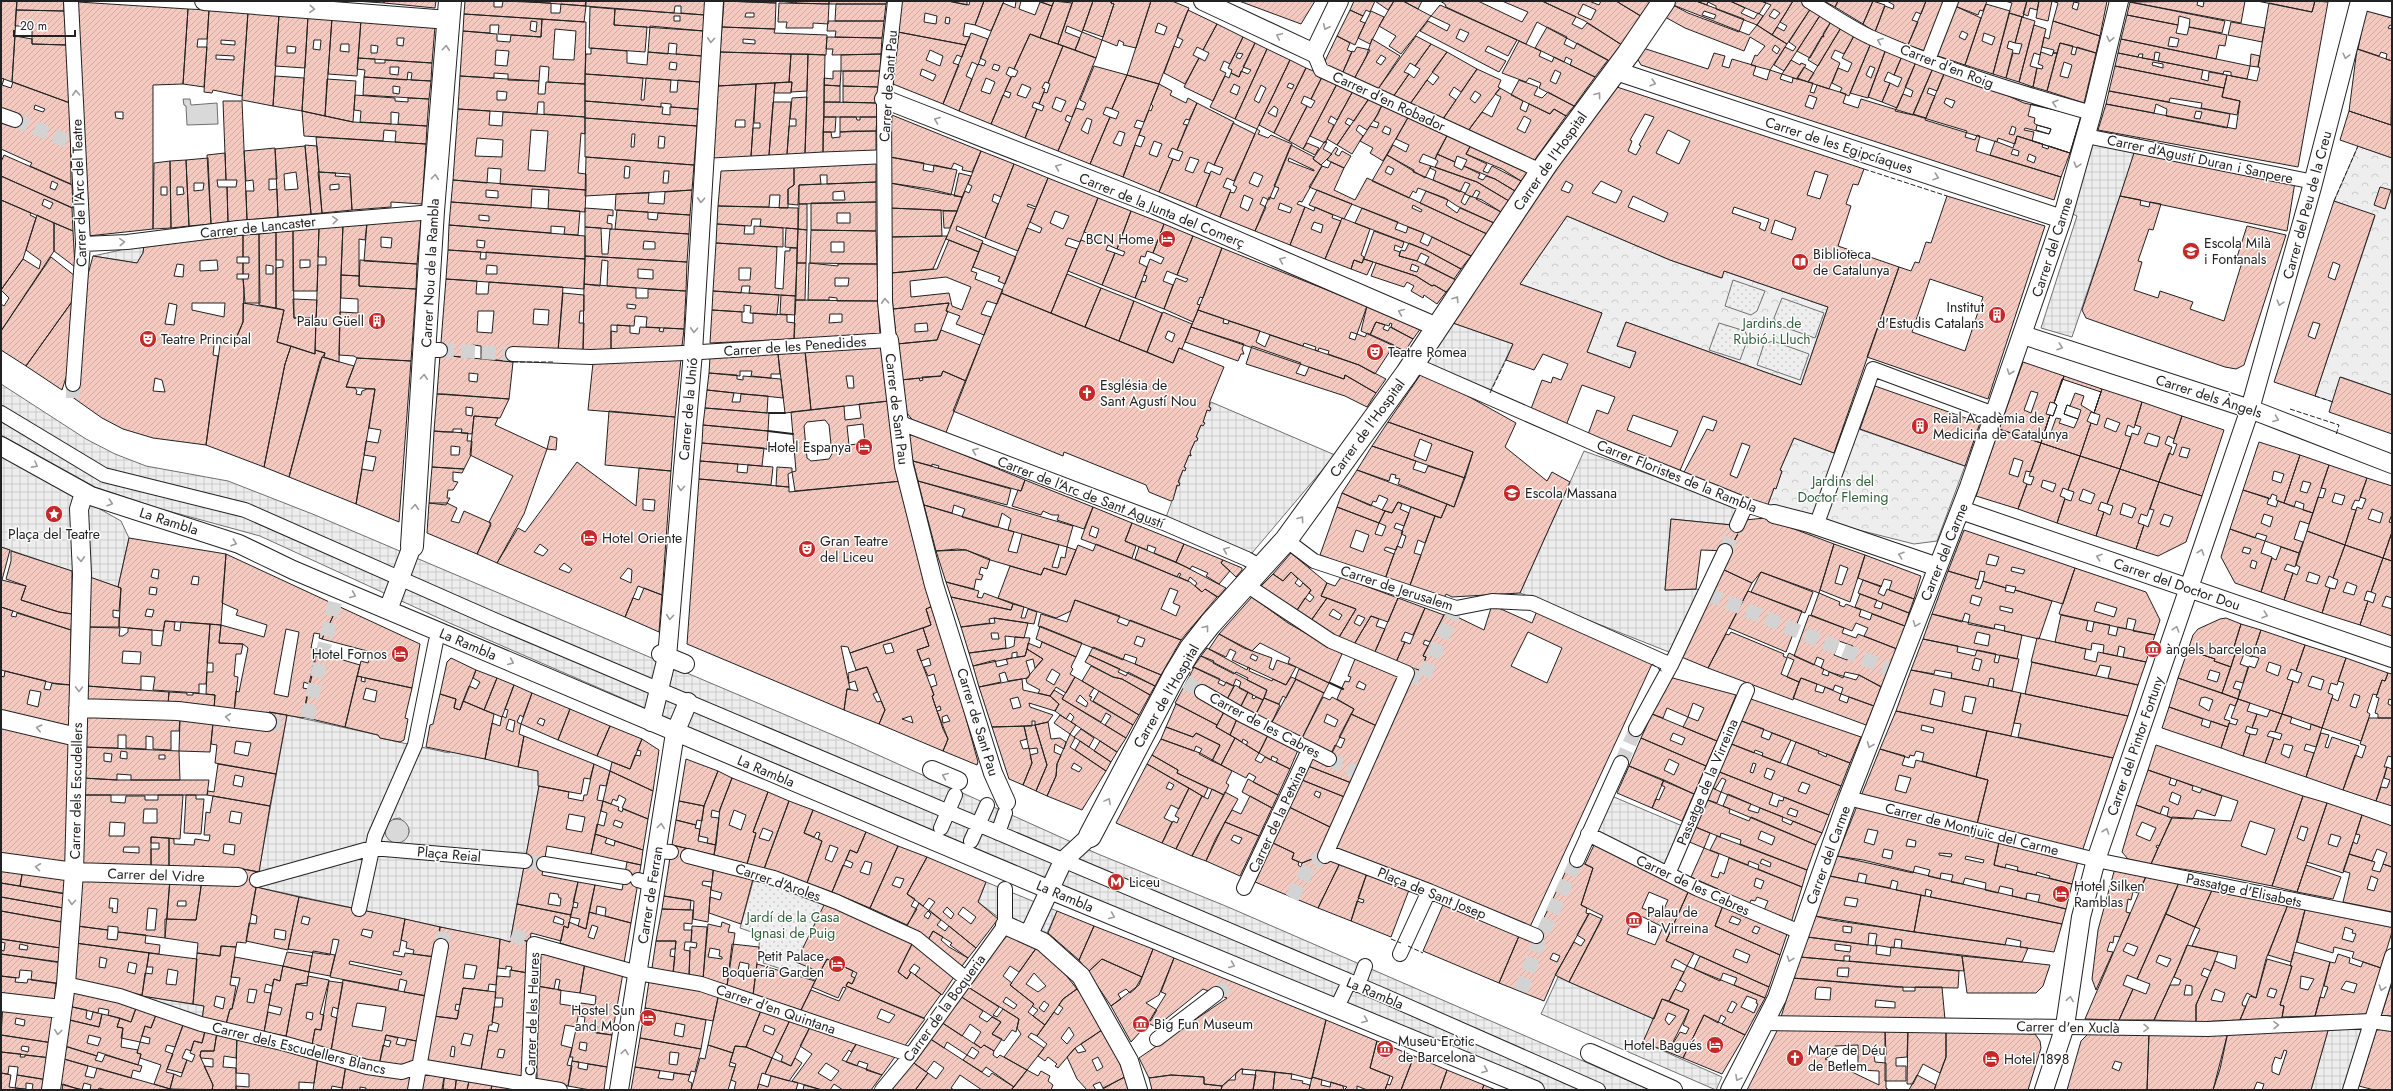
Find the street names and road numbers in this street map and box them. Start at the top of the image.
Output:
street label: Carrer de Sant Pau [874,29,902,143]
street label: Carrer d'en Roig [1897,39,1997,93]
street label: Carrer d'en Robador [1329,66,1449,136]
street label: Carrer de l'Hospital [1508,107,1592,215]
street label: Carrer de les Egipcíaques [1763,112,1916,178]
street label: Carrer de l'Arc del Teatre [66,119,92,267]
street label: Carrer d'Agustí Duran i Sanpere [2105,129,2295,189]
street label: Carrer del Peu de la Creu [2278,129,2336,281]
street label: Carrer de la Junta del Comerç [1076,168,1248,252]
street label: Carrer del Carme [2026,195,2078,299]
street label: Carrer Nou de la Rambla [416,198,444,348]
street label: Carrer de Lancaster [199,211,317,243]
street label: Carrer de les Penedides [723,331,867,361]
street label: Carrer de Sant Pau [880,352,914,466]
street label: Carrer de la Unió [674,357,702,461]
street label: Carrer dels Àngels [2153,369,2265,423]
street label: Carrer de l'Hospital [1325,375,1409,481]
street label: Carrer Floristes de la Rambla [1594,435,1760,517]
street label: Carrer de l'Arc de Sant Agustí [995,451,1169,534]
street label: Carrer del Carme [1915,500,1973,604]
street label: La Rambla [137,502,201,540]
street label: Carrer del Doctor Dou [2111,553,2243,615]
street label: Carrer de Jerusalem [1338,560,1456,616]
street label: La Rambla [436,623,500,665]
street label: Carrer de l'Hospital [1128,640,1204,752]
street label: Carrer de Sant Pau [952,666,1004,778]
street label: Carrer del Pintor Fortuny [2102,673,2169,818]
street label: Carrer de les Cabres [1206,687,1324,763]
street label: Passatge de la Virreina [1671,716,1743,848]
street label: Carrer dels Escudellers [65,722,87,860]
street label: La Rambla [734,750,798,792]
street label: Carrer de la Petxina [1243,762,1311,876]
street label: Carrer de Montjuïc del Carme [1883,798,2061,860]
street label: Carrer del Carme [1801,803,1855,907]
street label: Plaça Reial [416,841,482,867]
street label: Carrer de Ferran [632,845,668,945]
street label: Carrer de les Cabres [1633,850,1753,920]
street label: Carrer d'Aroles [732,858,824,906]
street label: Plaça de Sant Josep [1375,862,1489,924]
street label: Carrer del Vidre [107,863,205,887]
street label: Passatge d'Elisabets [2184,868,2304,912]
street label: La Rambla [1033,875,1097,917]
street label: Carrer de la Boqueria [898,950,990,1066]
street label: Carrer de les Heures [520,952,544,1076]
street label: La Rambla [1343,972,1407,1014]
street label: Carrer d'en Quintana [713,979,839,1039]
street label: Carrer d'en Xuclà [2016,1016,2120,1038]
street label: Carrer dels Escudellers Blancs [210,1017,388,1079]

